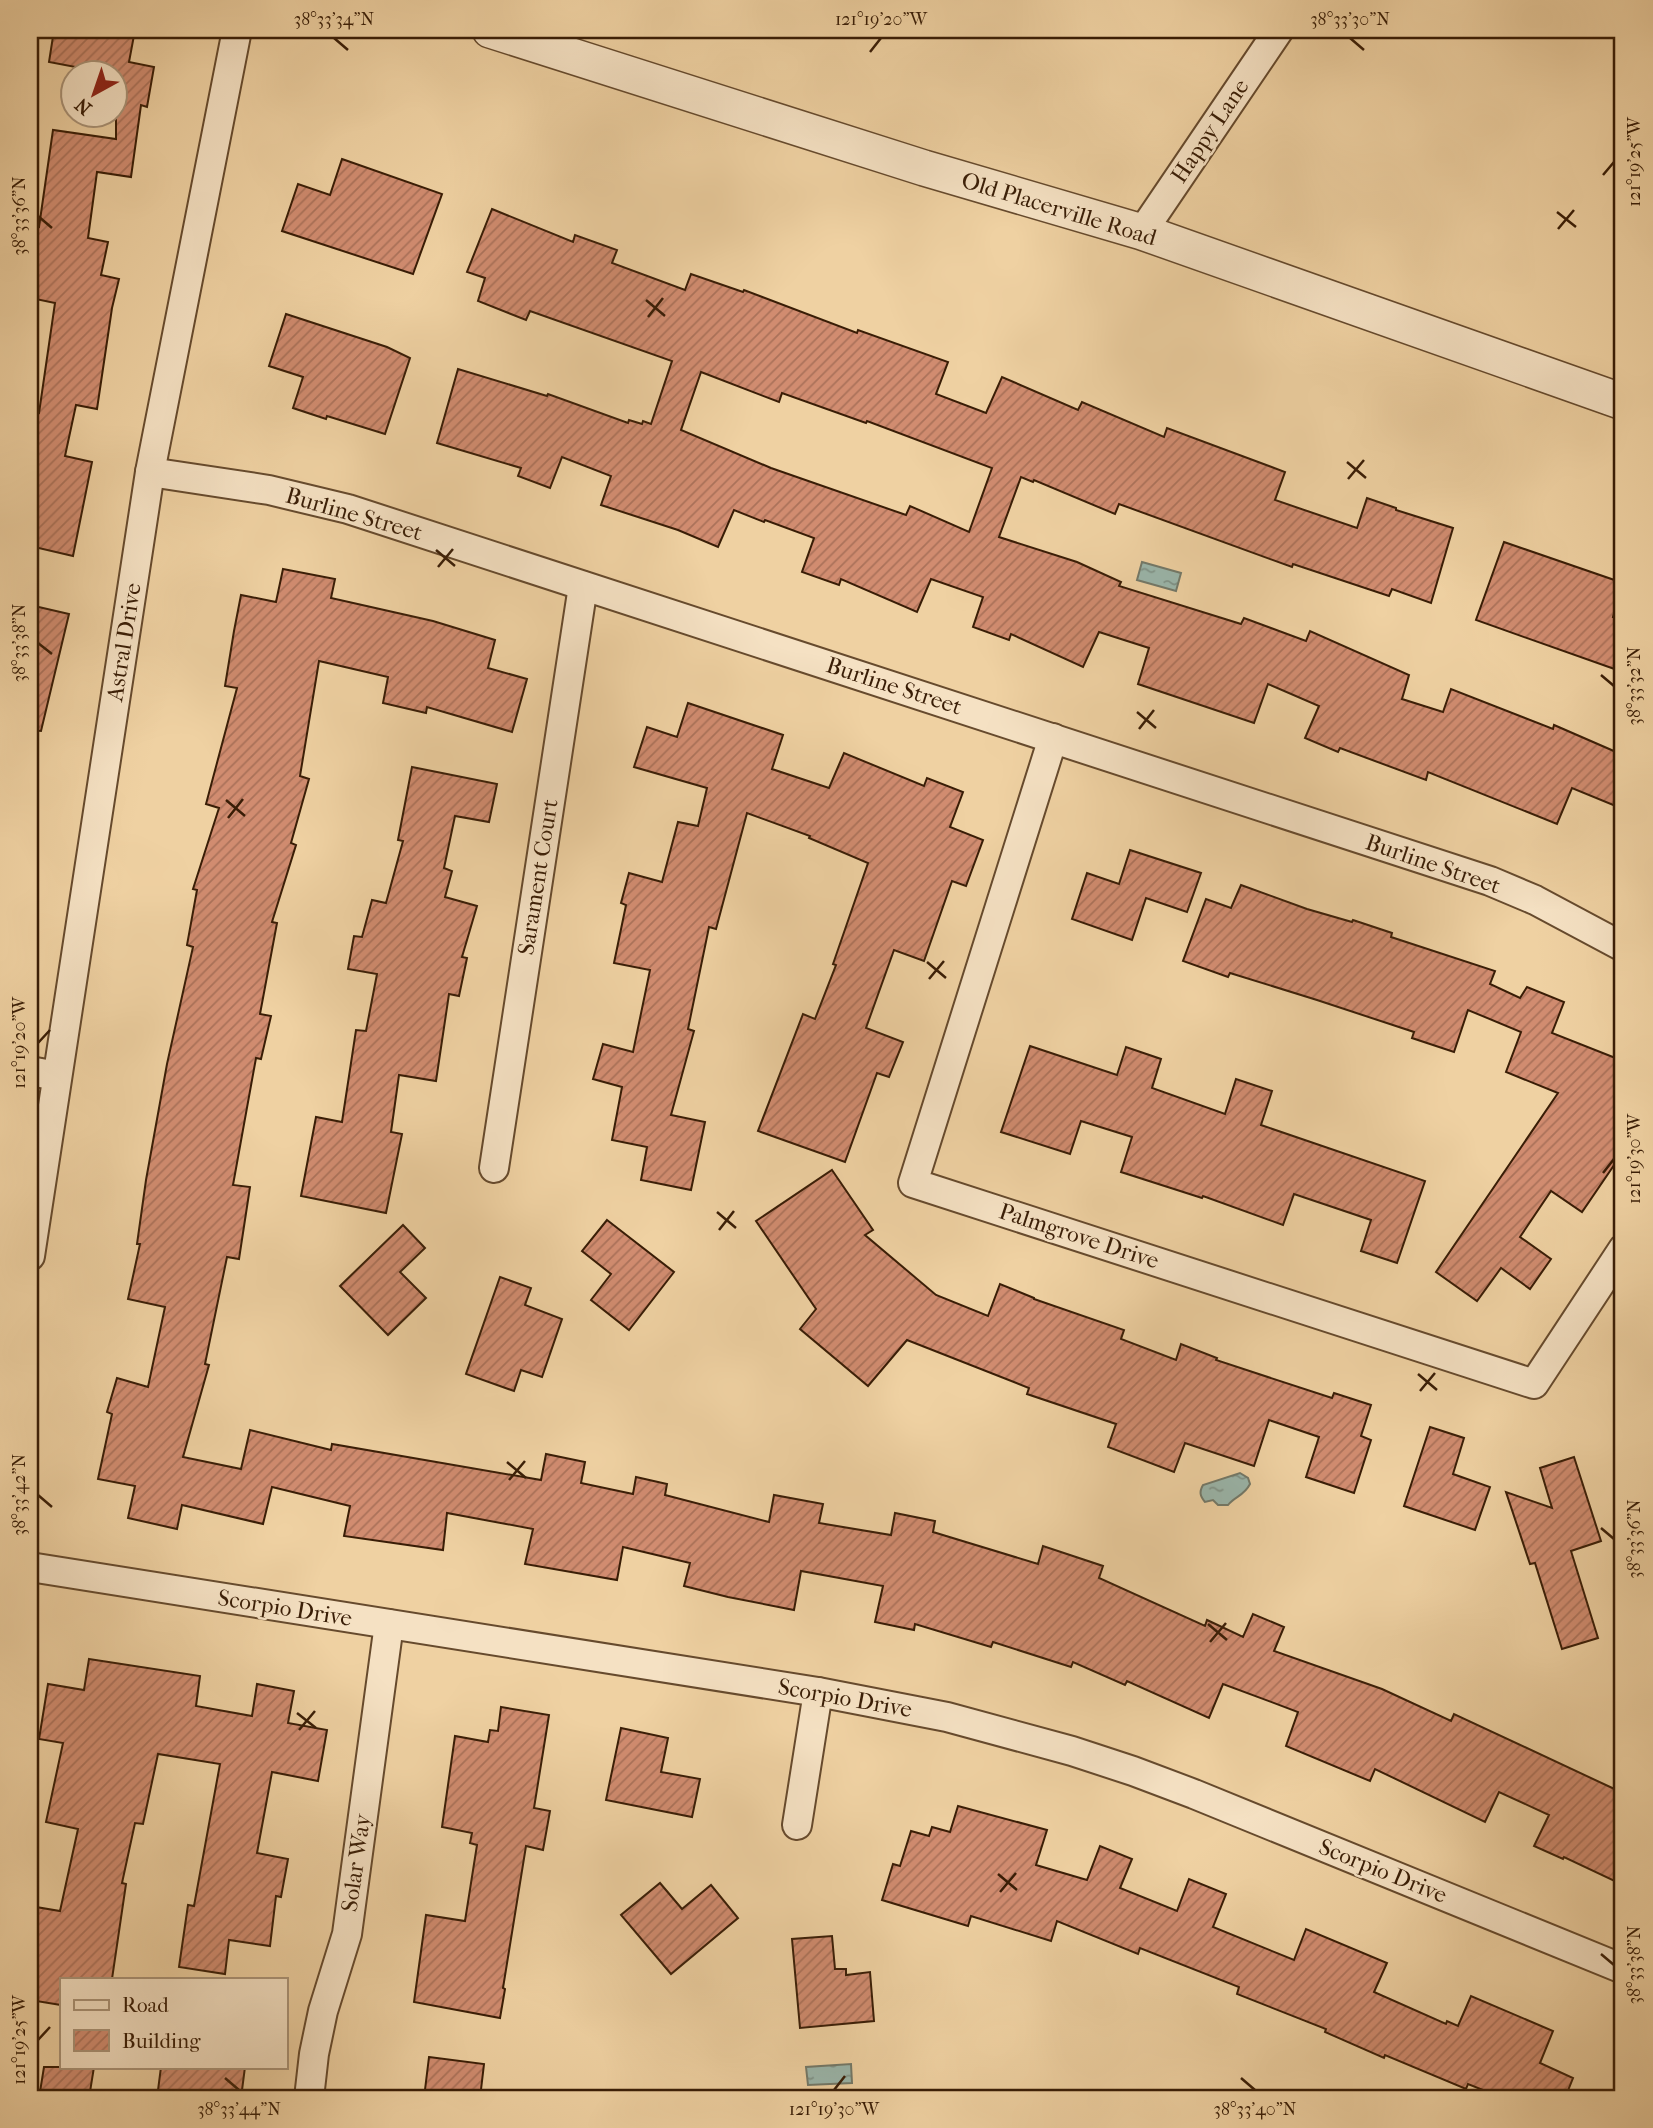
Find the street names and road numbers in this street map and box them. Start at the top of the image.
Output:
street label: Happy Lane [1165,74,1255,188]
street label: Old Placerville Road [958,166,1160,252]
street label: Burline Street [283,482,425,546]
street label: Astral Drive [101,581,147,704]
street label: Burline Street [823,651,965,721]
street label: Sarament Court [512,797,564,957]
street label: Burline Street [1362,828,1504,900]
street label: Palmgrove Drive [996,1197,1162,1275]
street label: Scorpio Drive [216,1584,354,1632]
street label: Scorpio Drive [776,1673,914,1723]
street label: Solar Way [336,1812,376,1914]
street label: Scorpio Drive [1315,1833,1451,1909]

